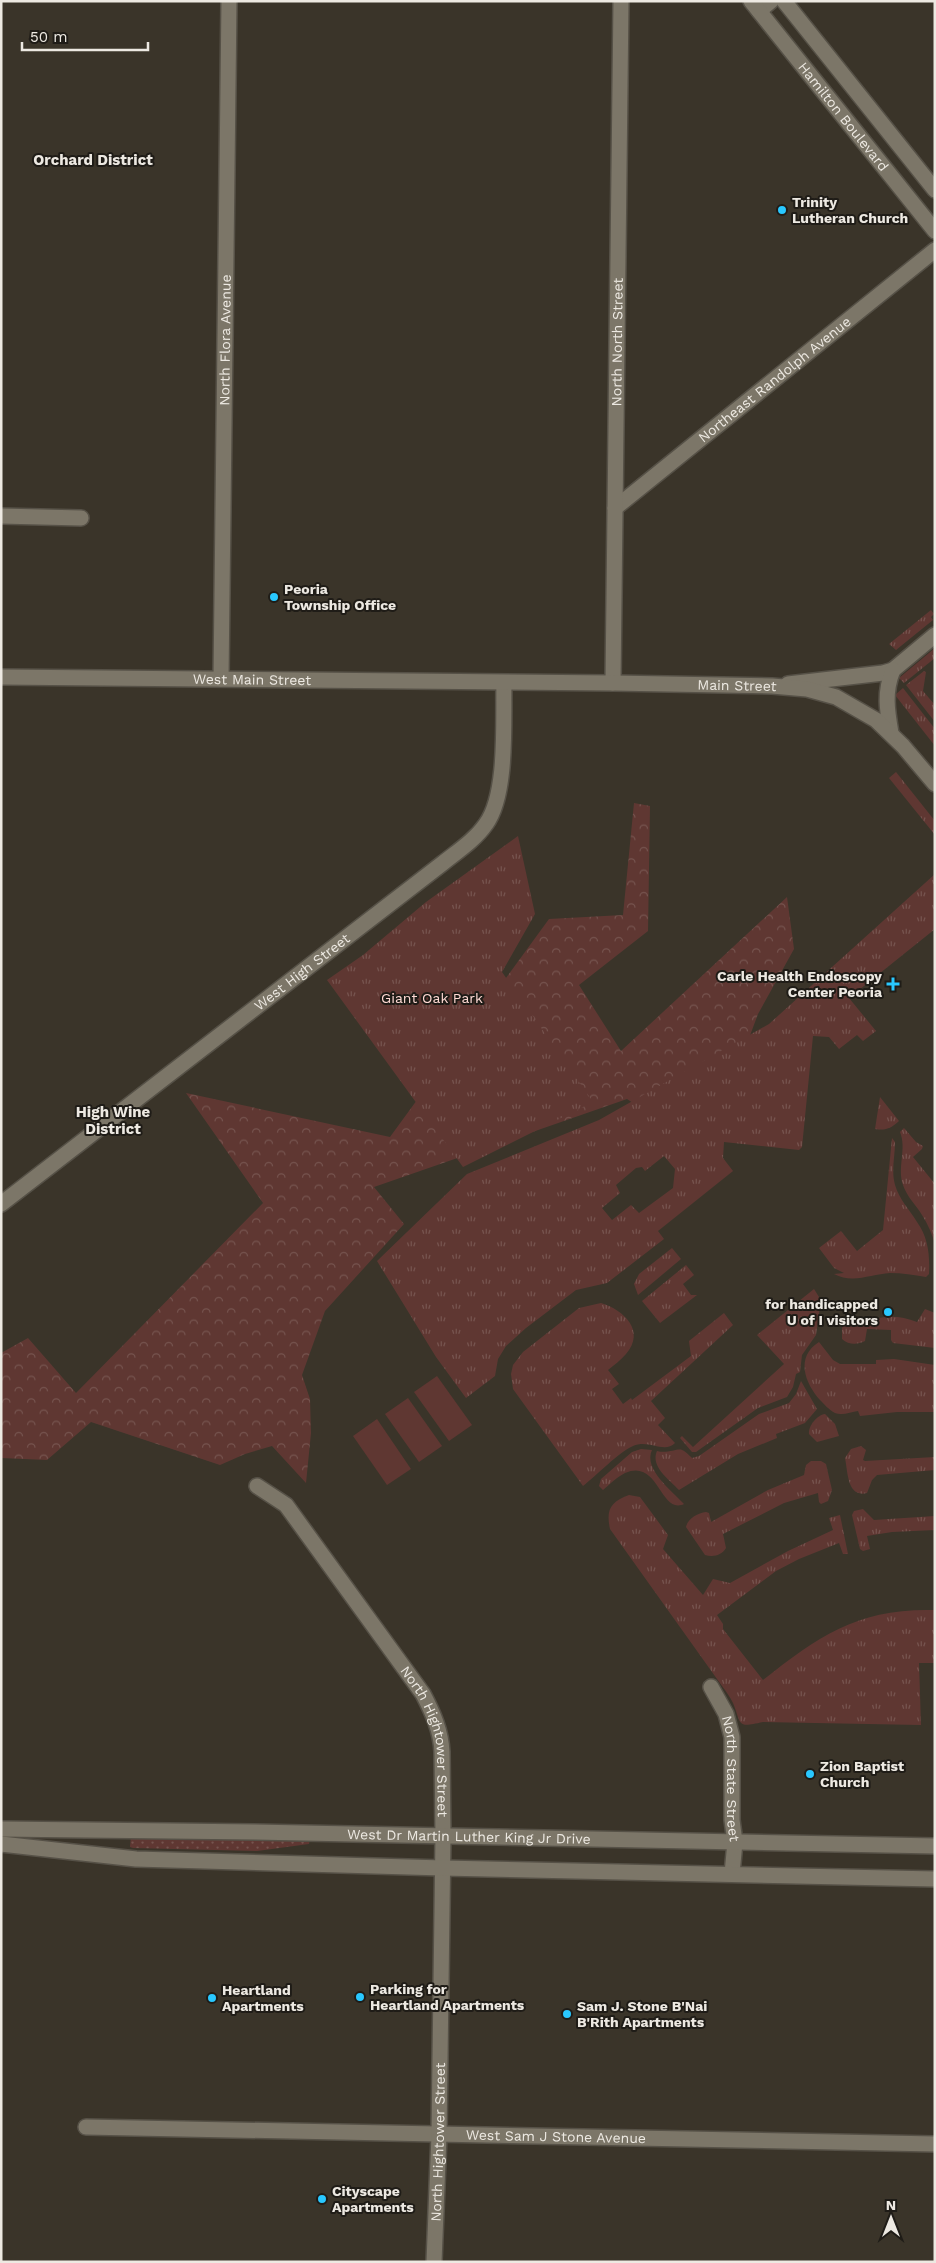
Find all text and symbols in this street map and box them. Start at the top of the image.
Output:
scale bar [22,20,149,52]
text: 50 m [30,28,67,46]
street label: Hamilton Boulevard [795,59,892,174]
district label: Orchard District [33,151,153,169]
place label: Trinity Lutheran Church [792,194,908,226]
marker: Trinity Lutheran Church [776,204,788,216]
street label: North Flora Avenue [216,274,234,406]
street label: North North Street [608,278,626,406]
street label: Northeast Randolph Avenue [695,313,854,446]
place label: Peoria Township Office [284,581,396,613]
marker: Peoria Township Office [268,591,280,603]
street label: West Main Street [193,671,311,688]
street label: Main Street [697,677,777,694]
street label: West High Street [251,930,353,1014]
place label: Carle Health Endoscopy Center Peoria [717,968,883,1000]
marker: Carle Health Endoscopy Center Peoria [886,977,900,991]
park label: Giant Oak Park [381,990,483,1006]
district label: High Wine District [76,1103,151,1138]
place label: for handicapped U of I visitors [765,1296,879,1328]
marker: for handicapped U of I visitors [882,1306,894,1318]
street label: North Hightower Street [397,1663,451,1817]
street label: North State Street [719,1714,743,1843]
place label: Zion Baptist Church [820,1758,904,1790]
marker: Zion Baptist Church [804,1768,816,1780]
street label: West Dr Martin Luther King Jr Drive [347,1826,591,1847]
place label: Parking for Heartland Apartments [370,1981,525,2013]
place label: Heartland Apartments [222,1982,304,2014]
marker: Parking for Heartland Apartments [354,1991,366,2003]
marker: Heartland Apartments [206,1992,218,2004]
place label: Sam J. Stone B'Nai B'Rith Apartments [577,1998,707,2030]
marker: Sam J. Stone B'Nai B'Rith Apartments [561,2008,573,2020]
street label: North Hightower Street [428,2062,448,2222]
street label: West Sam J Stone Avenue [466,2127,646,2146]
place label: Cityscape Apartments [332,2183,414,2215]
marker: Cityscape Apartments [316,2193,328,2205]
north arrow [866,2193,916,2243]
text: N [886,2197,896,2213]

